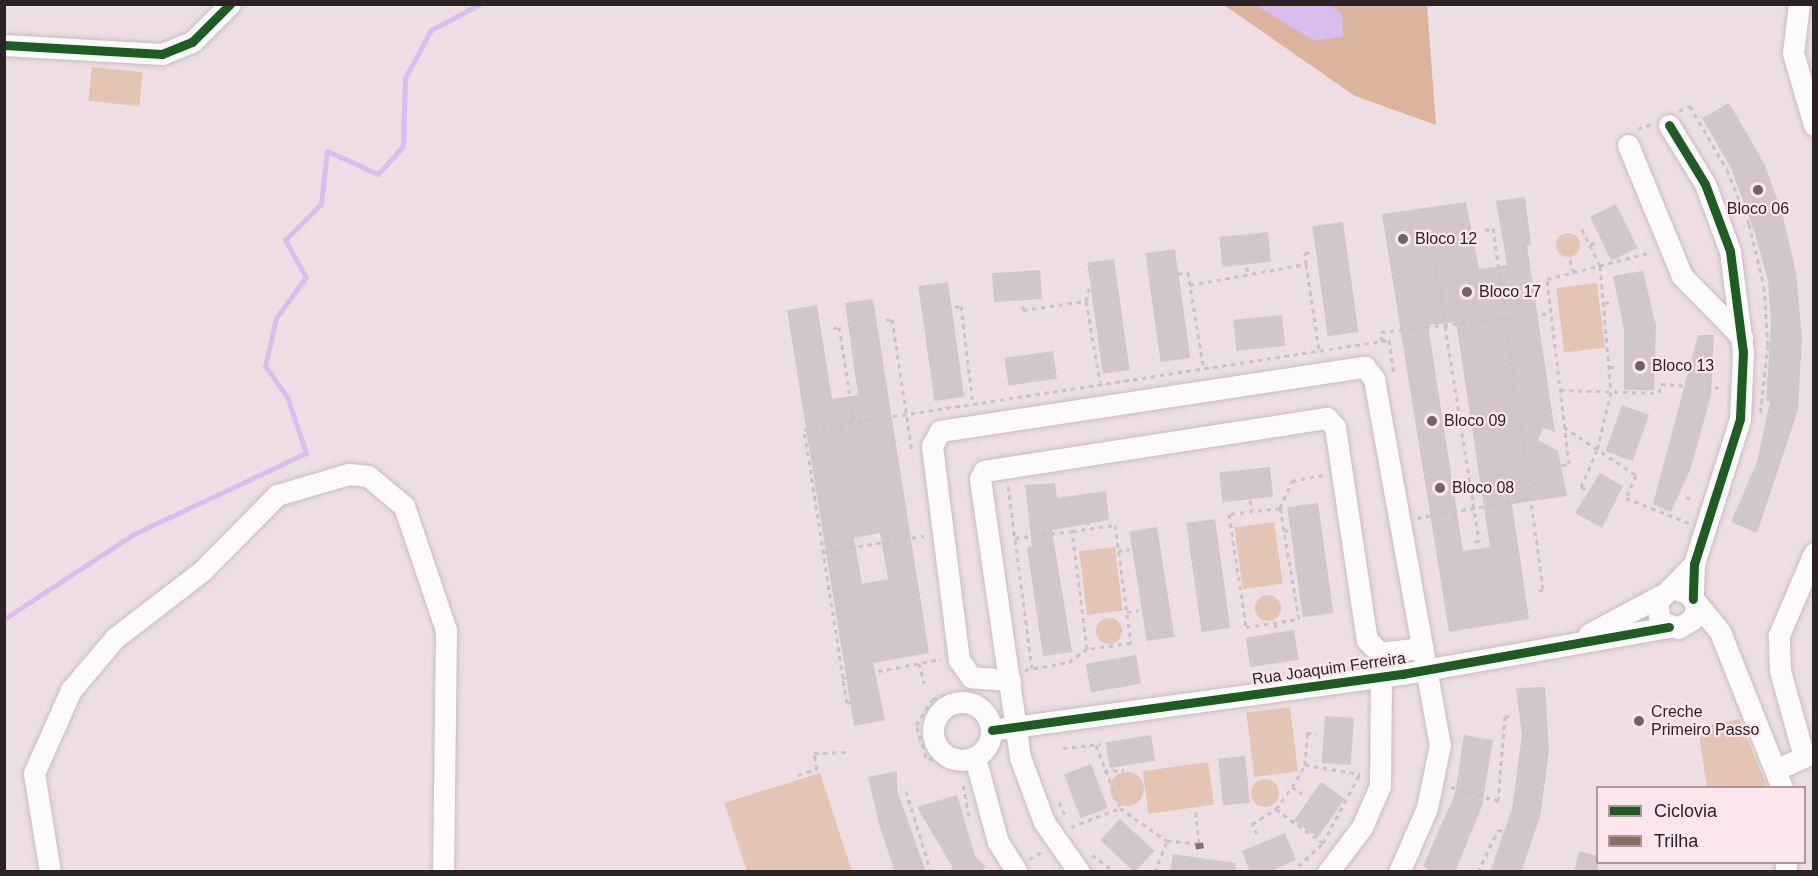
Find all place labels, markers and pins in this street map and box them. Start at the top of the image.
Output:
marker: Bloco 06 [1751,183,1765,197]
place label: Bloco 06 [1727,199,1789,219]
place label: Bloco 12 [1415,229,1477,249]
marker: Bloco 12 [1396,232,1410,246]
place label: Bloco 17 [1479,282,1541,302]
marker: Bloco 17 [1460,285,1474,299]
place label: Bloco 13 [1652,356,1714,376]
marker: Bloco 13 [1633,359,1647,373]
place label: Bloco 09 [1444,411,1506,431]
marker: Bloco 09 [1425,414,1439,428]
place label: Bloco 08 [1452,478,1514,498]
marker: Bloco 08 [1433,481,1447,495]
place label: Creche Primeiro Passo [1651,702,1759,740]
marker: Creche Primeiro Passo [1632,714,1646,728]

